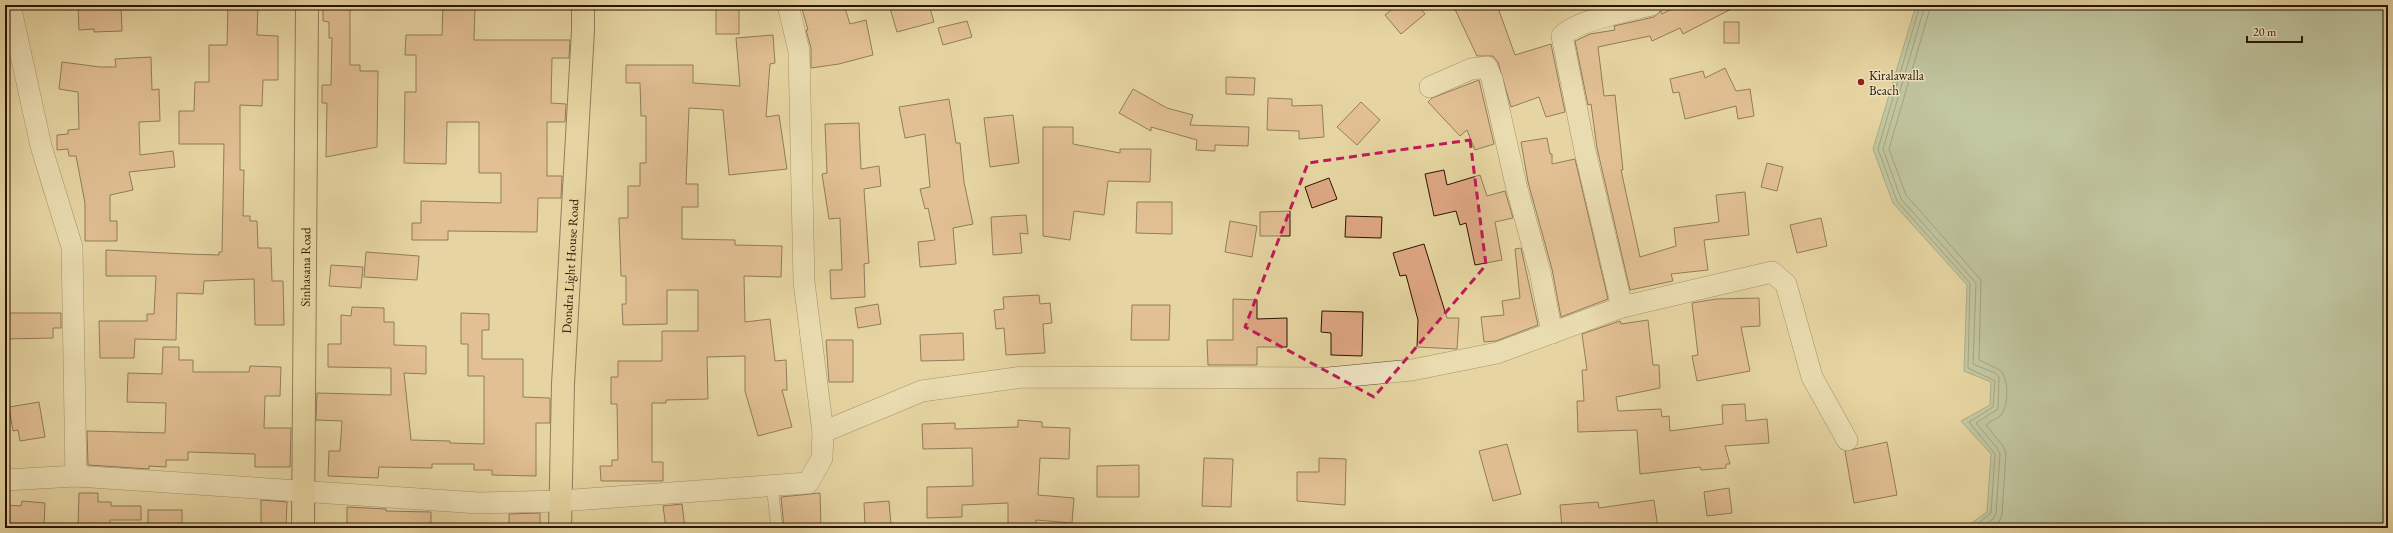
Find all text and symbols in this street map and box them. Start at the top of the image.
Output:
scale bar [2247,18,2302,44]
text: 20 m [2253,24,2277,40]
place label: Kiralawalla Beach [1869,67,1925,99]
marker: Kiralawalla Beach [1856,77,1866,87]
street label: Dondra Light House Road [557,198,582,334]
street label: Sinhasana Road [296,227,314,307]

